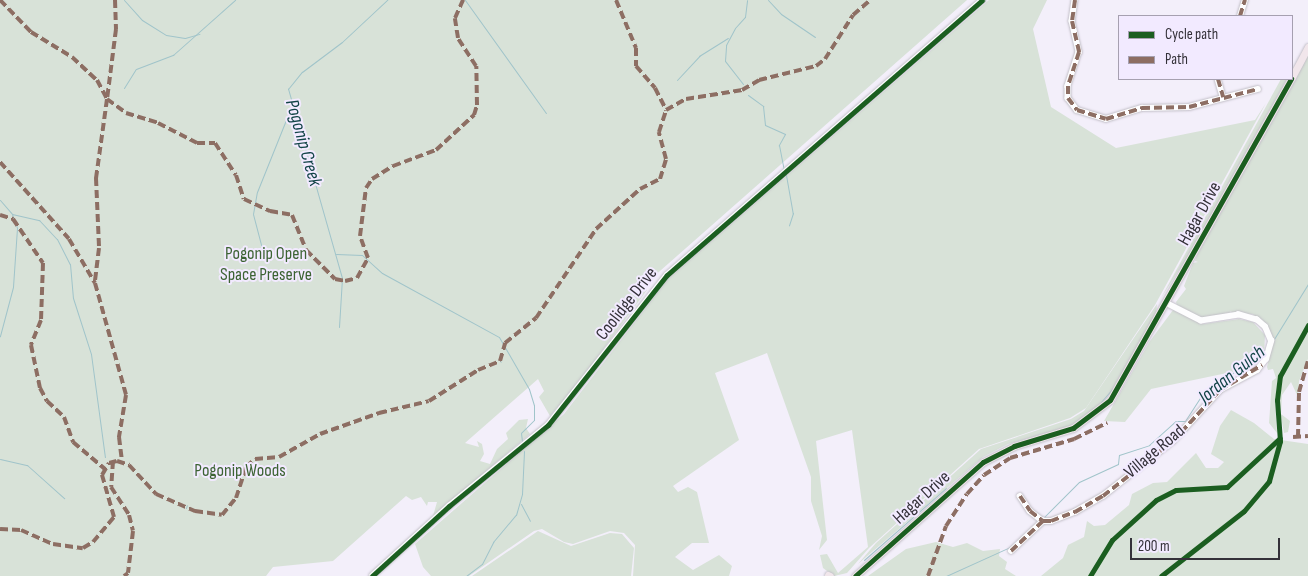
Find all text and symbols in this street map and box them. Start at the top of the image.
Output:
legend [1118,15,1293,80]
text: Cycle path [1165,25,1218,44]
text: Path [1165,50,1188,69]
water label: Pogonip Creek [280,97,326,189]
street label: Hagar Drive [1174,178,1226,250]
park label: Pogonip Open Space Preserve [220,244,312,286]
street label: Coolidge Drive [592,263,662,345]
water label: Jordan Gulch [1194,341,1270,409]
street label: Village Road [1120,420,1190,484]
park label: Pogonip Woods [194,460,286,482]
street label: Hagar Drive [889,467,955,529]
scale bar [1133,528,1283,560]
text: 200 m [1138,537,1170,556]

